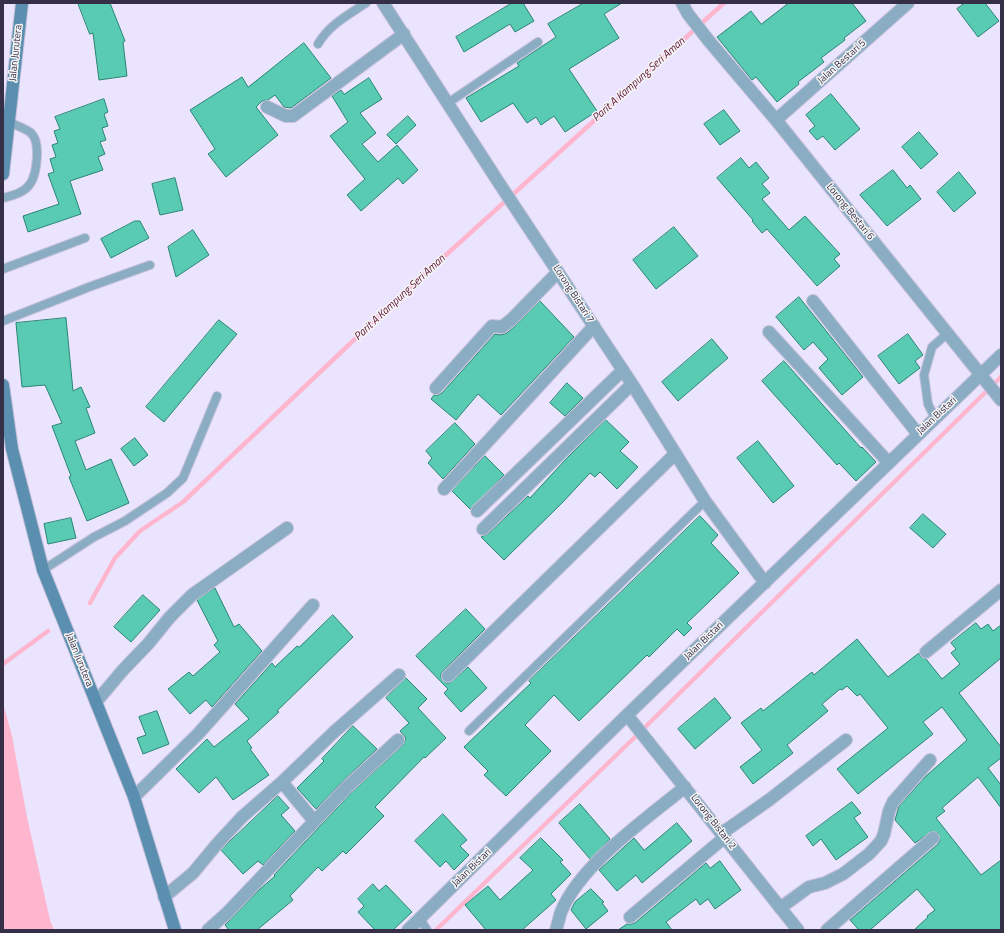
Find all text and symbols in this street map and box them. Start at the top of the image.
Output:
street label: Jalan Jurutera [7,24,25,82]
water label: Parit A Kampung Seri Aman [590,35,688,125]
street label: Jalan Bestari 5 [815,37,869,87]
street label: Lorong Bestari 6 [824,181,876,243]
water label: Parit A Kampung Seri Aman [352,252,448,344]
street label: Lorong Bistari 7 [550,263,596,325]
street label: Jalan Bistari [915,395,959,437]
street label: Jalan Bistari [682,619,726,663]
street label: Jalan Jurutera [63,631,95,689]
street label: Lorong Bistari 2 [688,792,738,852]
street label: Jalan Bistari [450,846,494,890]

